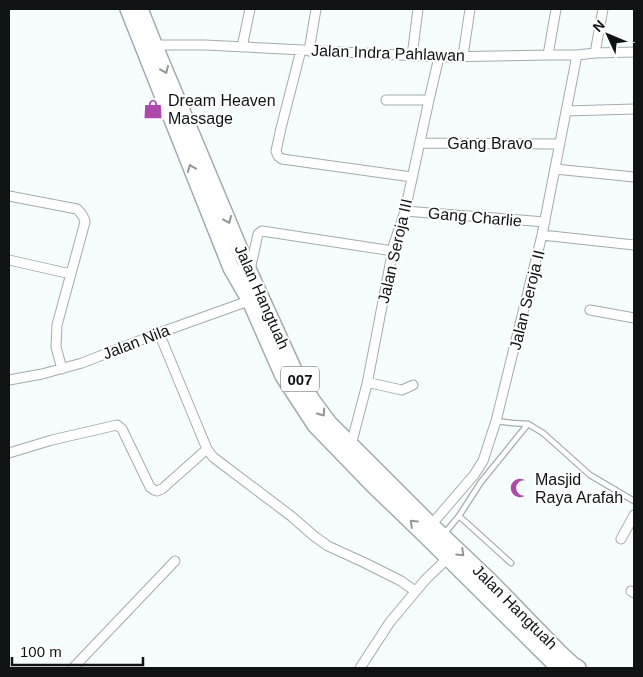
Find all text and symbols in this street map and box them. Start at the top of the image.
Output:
north arrow [583,10,633,60]
text: N [589,17,608,35]
street label: Jalan Indra Pahlawan [311,42,465,64]
one-way arrow [158,65,169,74]
place label: Dream Heaven Massage [168,92,276,127]
shop icon: Dream Heaven Massage [142,98,164,120]
street label: Gang Bravo [447,135,533,152]
one-way arrow [187,164,197,173]
street label: Jalan Seroja III [375,197,415,305]
street label: Gang Charlie [427,204,523,230]
one-way arrow [222,215,232,224]
street label: Jalan Hangtuah [231,242,293,352]
street label: Jalan Seroja II [506,248,548,352]
street label: Jalan Nila [100,321,172,363]
road number: 007 [281,366,319,392]
one-way arrow [316,407,325,417]
place label: Masjid Raya Arafah [535,471,623,506]
mosque icon: Masjid Raya Arafah [509,477,531,499]
one-way arrow [409,520,418,529]
one-way arrow [455,547,464,556]
street label: Jalan Hangtuah [469,561,561,653]
scale bar [12,634,144,666]
text: 100 m [20,643,62,660]

